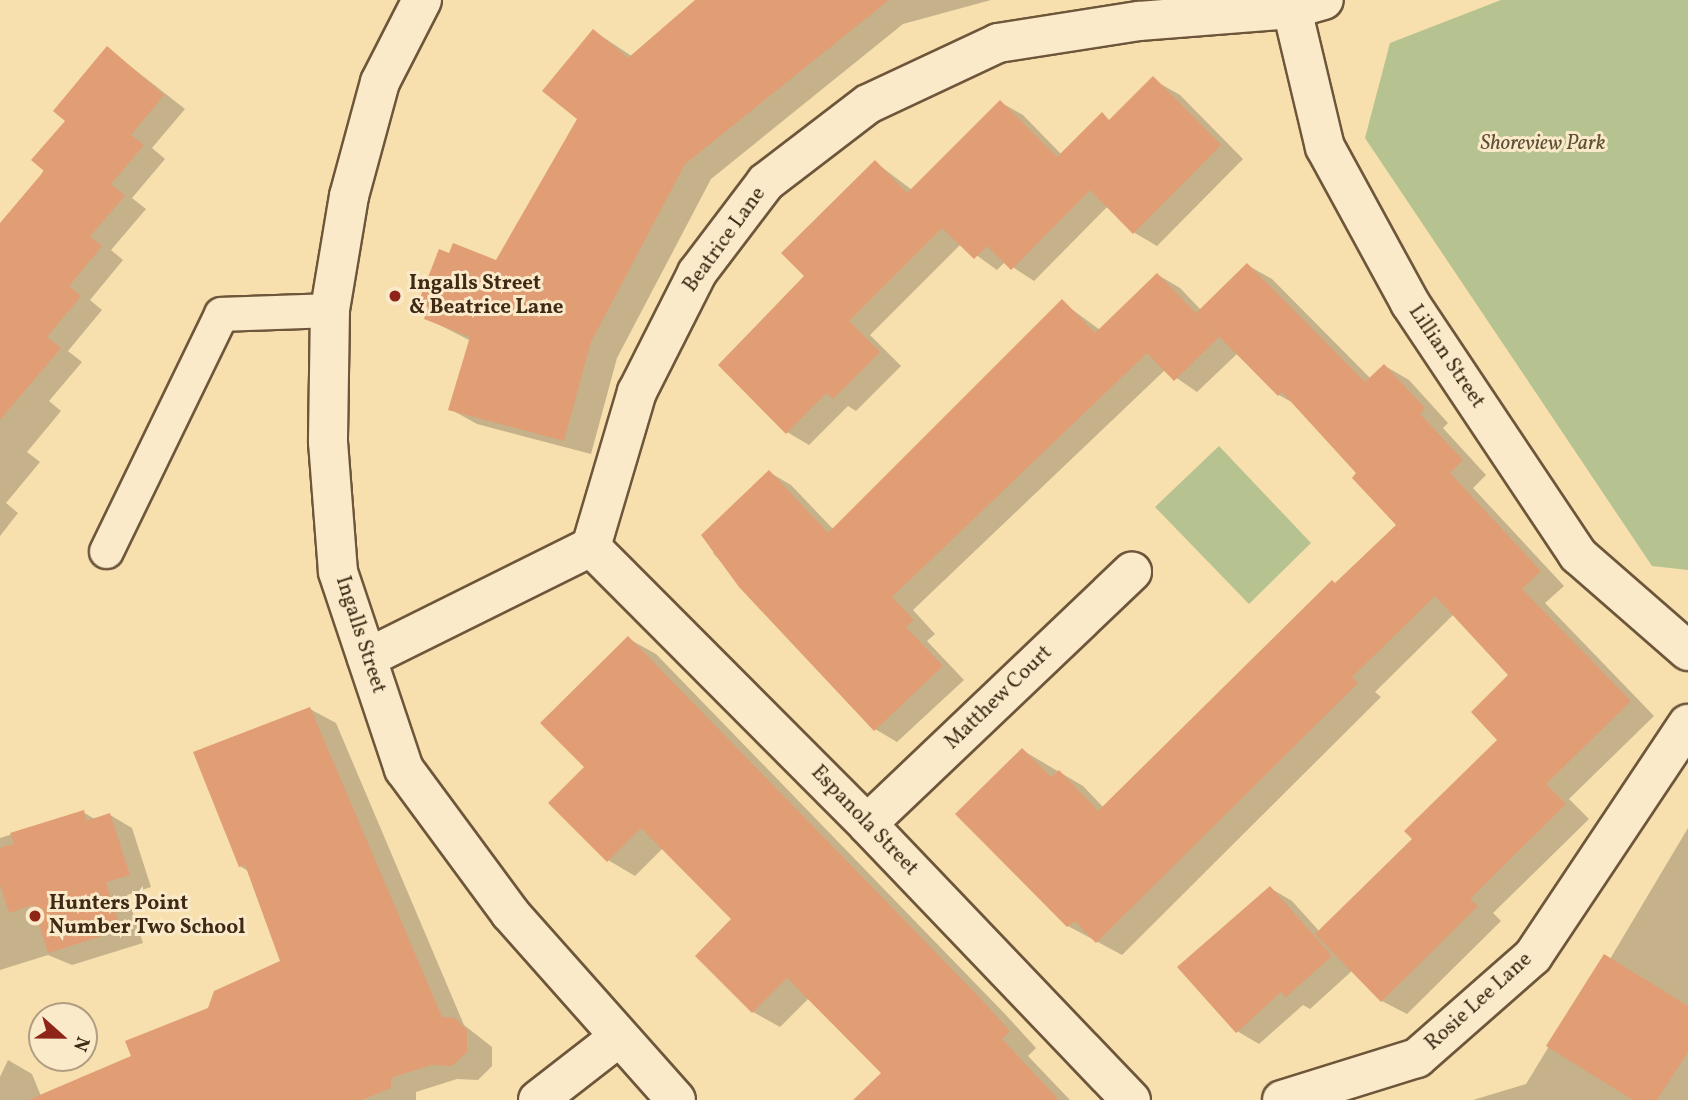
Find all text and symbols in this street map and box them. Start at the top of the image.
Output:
park label: Shoreview Park [1481,131,1605,157]
street label: Beatrice Lane [678,182,772,298]
place label: Ingalls Street & Beatrice Lane [409,271,563,321]
marker: Ingalls Street & Beatrice Lane [387,288,403,304]
street label: Lillian Street [1402,301,1490,413]
street label: Ingalls Street [329,573,391,697]
street label: Matthew Court [940,640,1058,756]
street label: Espanola Street [805,761,923,881]
place label: Hunters Point Number Two School [49,891,246,941]
marker: Hunters Point Number Two School [27,908,43,924]
street label: Rosie Lee Lane [1420,947,1538,1057]
north arrow [28,1002,98,1072]
text: N [66,1033,95,1055]

